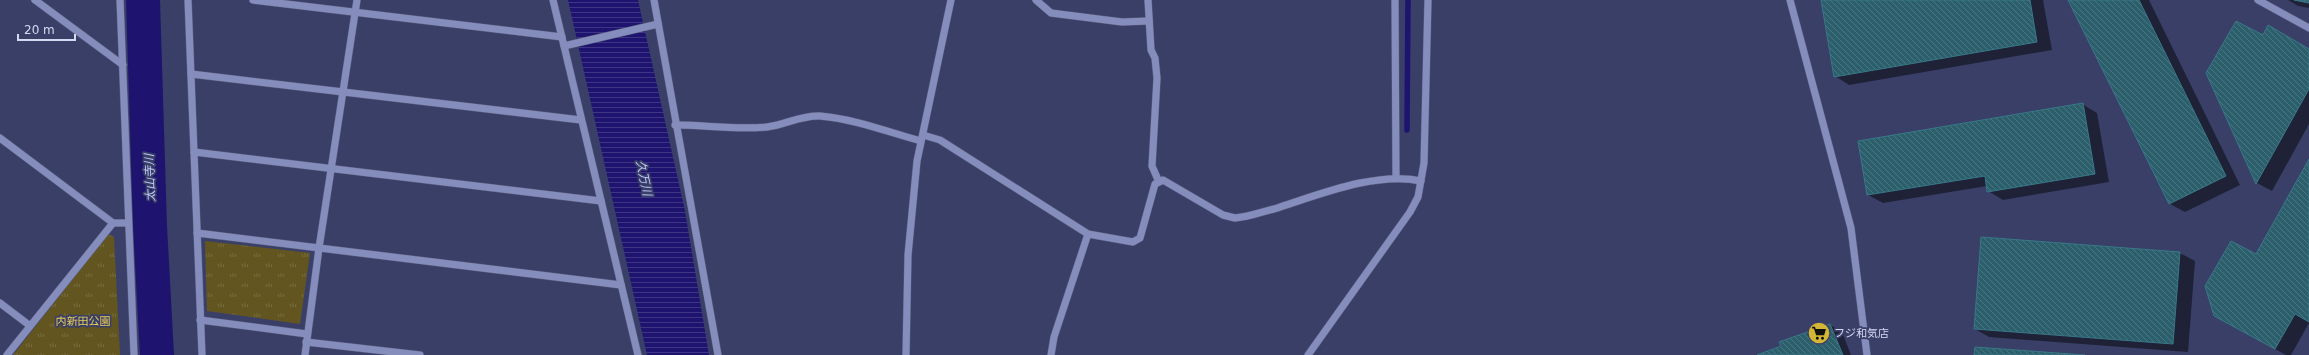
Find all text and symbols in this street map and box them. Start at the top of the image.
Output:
scale bar [18,16,75,42]
text: 20 m [24,23,55,37]
water label: 太山寺川 [142,152,158,202]
water label: 久万川 [633,159,655,199]
park label: 内新田公園 [56,315,111,328]
supermarket icon: フジ和気店 [1806,320,1832,346]
place label: フジ和気店 [1834,327,1889,340]

